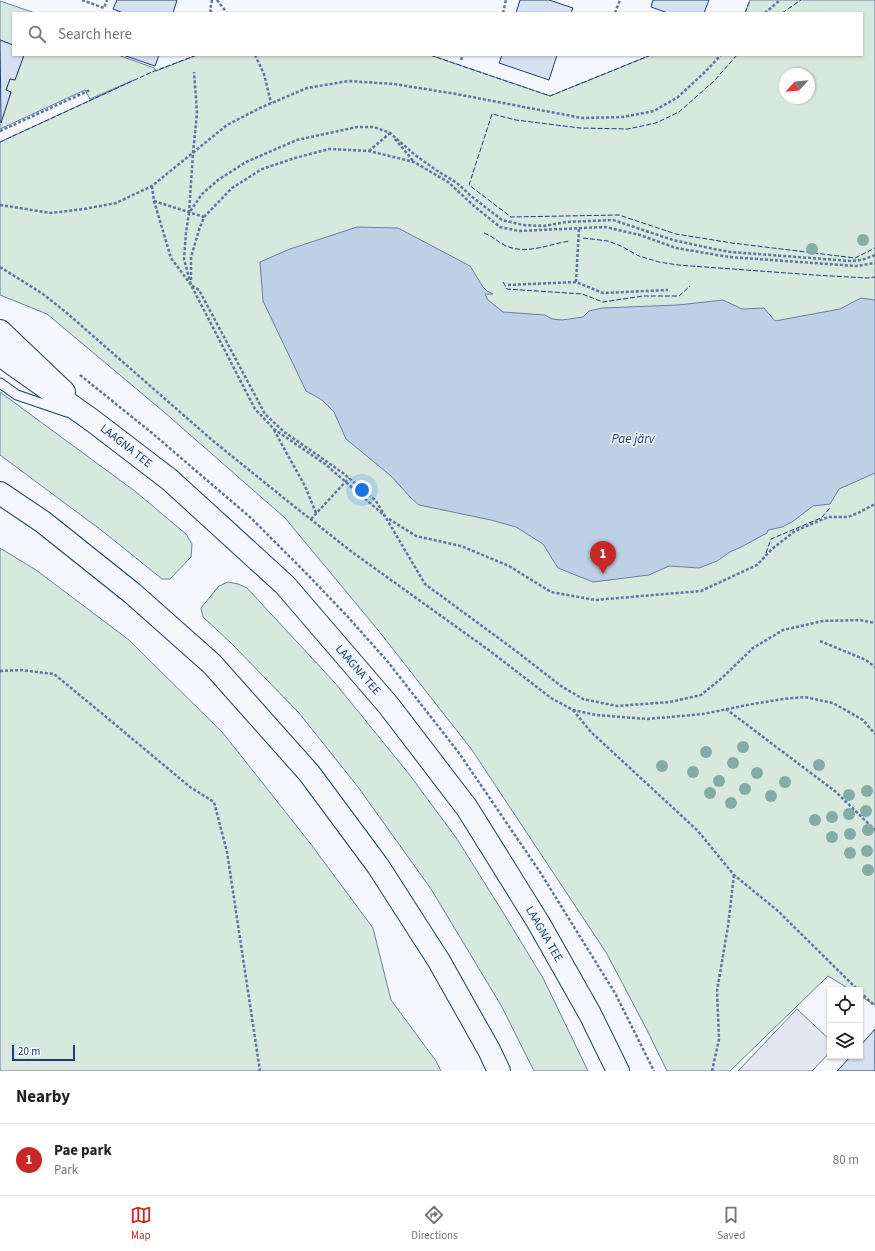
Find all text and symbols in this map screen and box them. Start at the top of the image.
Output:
search box [12,12,863,56]
icon: search [26,23,48,45]
text: Search here [58,24,132,45]
north arrow [779,68,815,104]
street label: LAAGNA TEE [96,420,156,472]
water label: Pae järv [611,430,656,448]
your location [352,480,372,500]
pin: 1 [590,541,616,574]
street label: LAAGNA TEE [331,641,385,699]
street label: LAAGNA TEE [521,903,567,965]
map controls [827,987,863,1059]
button: locate [827,987,863,1023]
button: layers [827,1023,863,1059]
scale bar [12,1043,75,1062]
text: 20 m [18,1044,40,1059]
text: Nearby [16,1085,70,1109]
text: Pae park [54,1140,112,1161]
text: 1 [26,1151,32,1169]
text: 80 m [833,1151,859,1169]
text: Park [54,1161,78,1179]
tab: Map [130,1204,152,1243]
tab: Directions [411,1204,458,1243]
tab: Saved [717,1204,745,1243]

